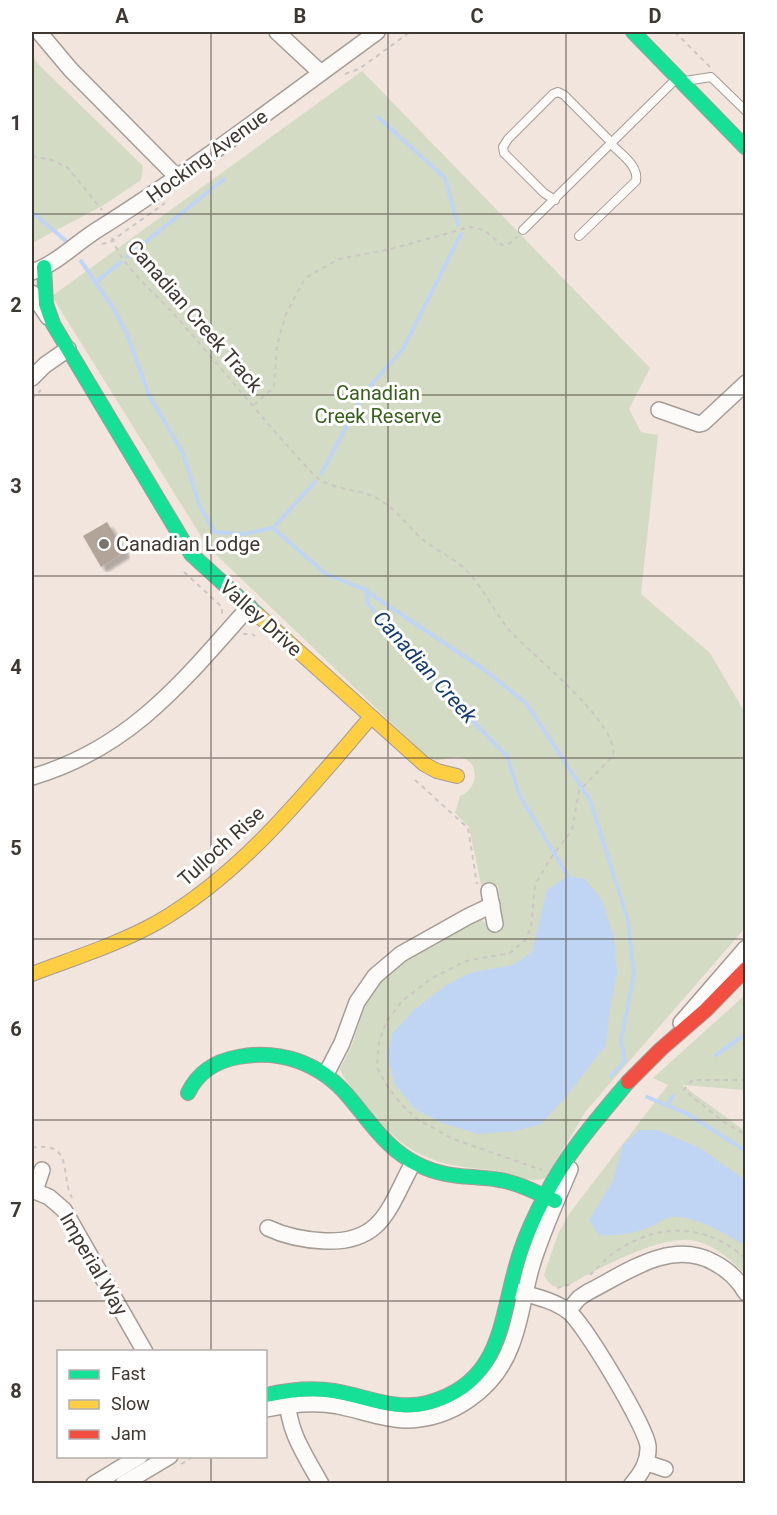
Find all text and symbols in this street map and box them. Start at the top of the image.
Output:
text: A [115,4,129,28]
text: B [294,4,306,28]
text: C [470,4,484,28]
text: D [649,4,662,28]
street label: Hocking Avenue [142,104,272,208]
text: 1 [10,111,22,135]
street label: Canadian Creek Track [122,235,268,398]
text: 2 [10,293,22,317]
park label: Canadian Creek Reserve [315,381,441,428]
text: 3 [10,474,22,498]
place label: Canadian Lodge [116,532,260,556]
marker: Canadian Lodge [97,537,111,551]
street label: Valley Drive [215,575,307,661]
water label: Canadian Creek [368,606,482,728]
text: 4 [10,655,22,679]
street label: Tulloch Rise [173,801,269,891]
text: 5 [10,836,22,860]
text: 6 [10,1017,22,1041]
text: 7 [10,1198,22,1222]
street label: Imperial Way [55,1208,133,1320]
legend [57,1350,267,1458]
text: Fast [111,1363,146,1384]
text: 8 [10,1379,22,1403]
text: Slow [111,1393,150,1414]
text: Jam [111,1423,147,1444]

